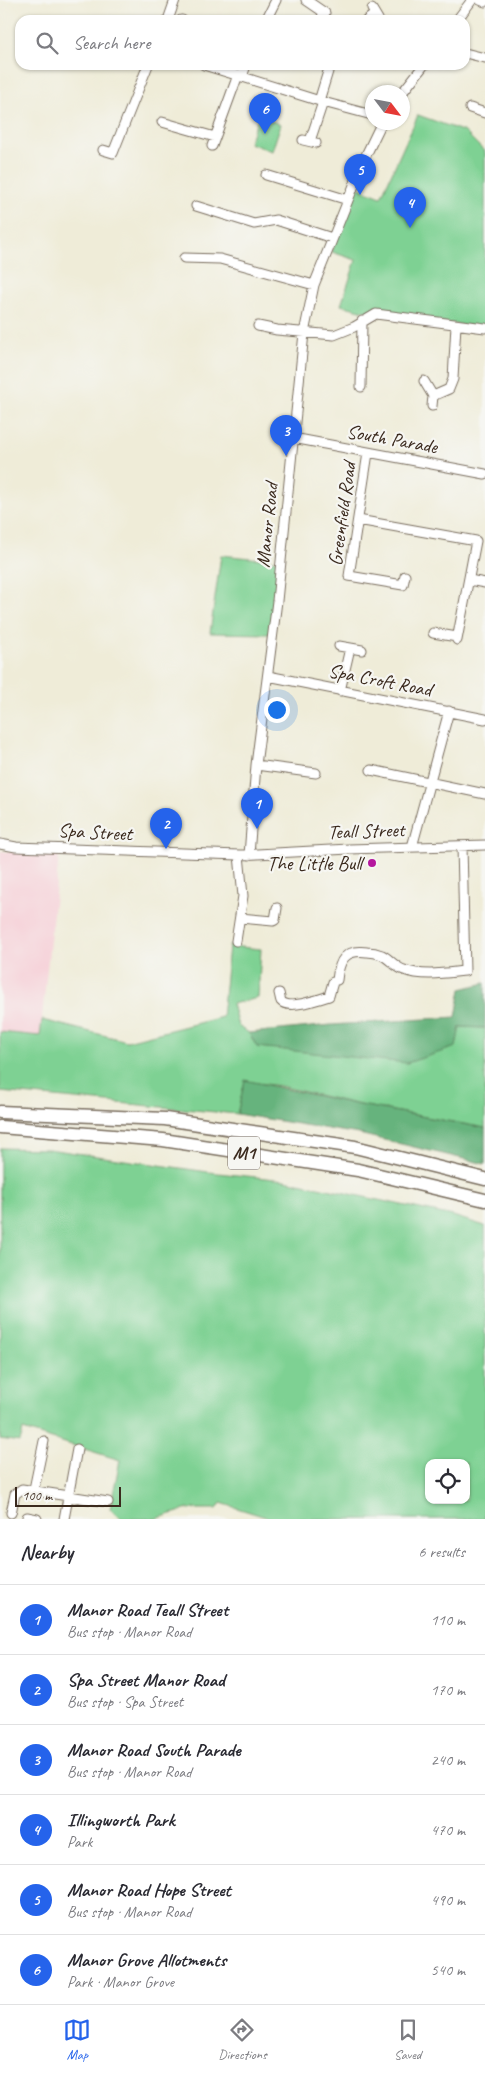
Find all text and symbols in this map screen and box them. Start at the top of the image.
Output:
search box [15,15,470,70]
icon: search [33,29,61,57]
text: Search here [73,31,150,55]
north arrow [365,85,410,130]
pin: 6 [249,93,281,134]
pin: 5 [344,154,376,195]
pin: 4 [394,187,426,228]
pin: 3 [270,415,302,456]
street label: South Parade [345,419,441,460]
street label: Greenfield Road [322,458,362,567]
street label: Manor Road [250,478,284,569]
street label: Spa Croft Road [326,658,437,703]
your location [264,697,290,723]
pin: 1 [241,788,273,829]
pin: 2 [150,808,182,849]
street label: Teall Street [327,817,407,845]
street label: Spa Street [57,818,135,847]
place label: The Little Bull [267,851,366,876]
marker: The Little Bull [366,857,378,869]
road number: M1 [228,1136,260,1170]
map controls [425,1459,470,1504]
button: locate [425,1459,470,1504]
scale bar [15,1484,121,1507]
text: 100 m [22,1487,52,1504]
text: Nearby [20,1539,73,1565]
text: 6 results [418,1542,465,1562]
text: Manor Road Teall Street [67,1598,228,1622]
text: 1 [32,1610,40,1630]
text: 110 m [431,1610,465,1630]
text: Bus stop · Manor Road [67,1622,192,1642]
text: Spa Street Manor Road [67,1668,225,1692]
text: 2 [32,1680,40,1700]
text: 170 m [431,1680,465,1700]
text: Bus stop · Spa Street [67,1692,183,1712]
text: Manor Road South Parade [67,1738,241,1762]
text: 3 [32,1750,40,1770]
text: 240 m [431,1750,465,1770]
text: Bus stop · Manor Road [67,1762,192,1782]
text: Illingworth Park [67,1808,175,1832]
text: 4 [32,1820,40,1840]
text: 470 m [431,1820,465,1840]
text: Park [67,1832,92,1852]
text: Manor Road Hope Street [67,1878,231,1902]
text: 5 [33,1890,39,1910]
text: 490 m [431,1890,465,1910]
text: Bus stop · Manor Road [67,1902,192,1922]
text: Manor Grove Allotments [67,1948,226,1972]
text: 6 [32,1960,40,1980]
text: 540 m [431,1960,465,1980]
text: Park · Manor Grove [67,1972,174,1992]
tab: Map [63,2016,91,2063]
tab: Directions [218,2016,267,2063]
tab: Saved [394,2016,422,2063]

